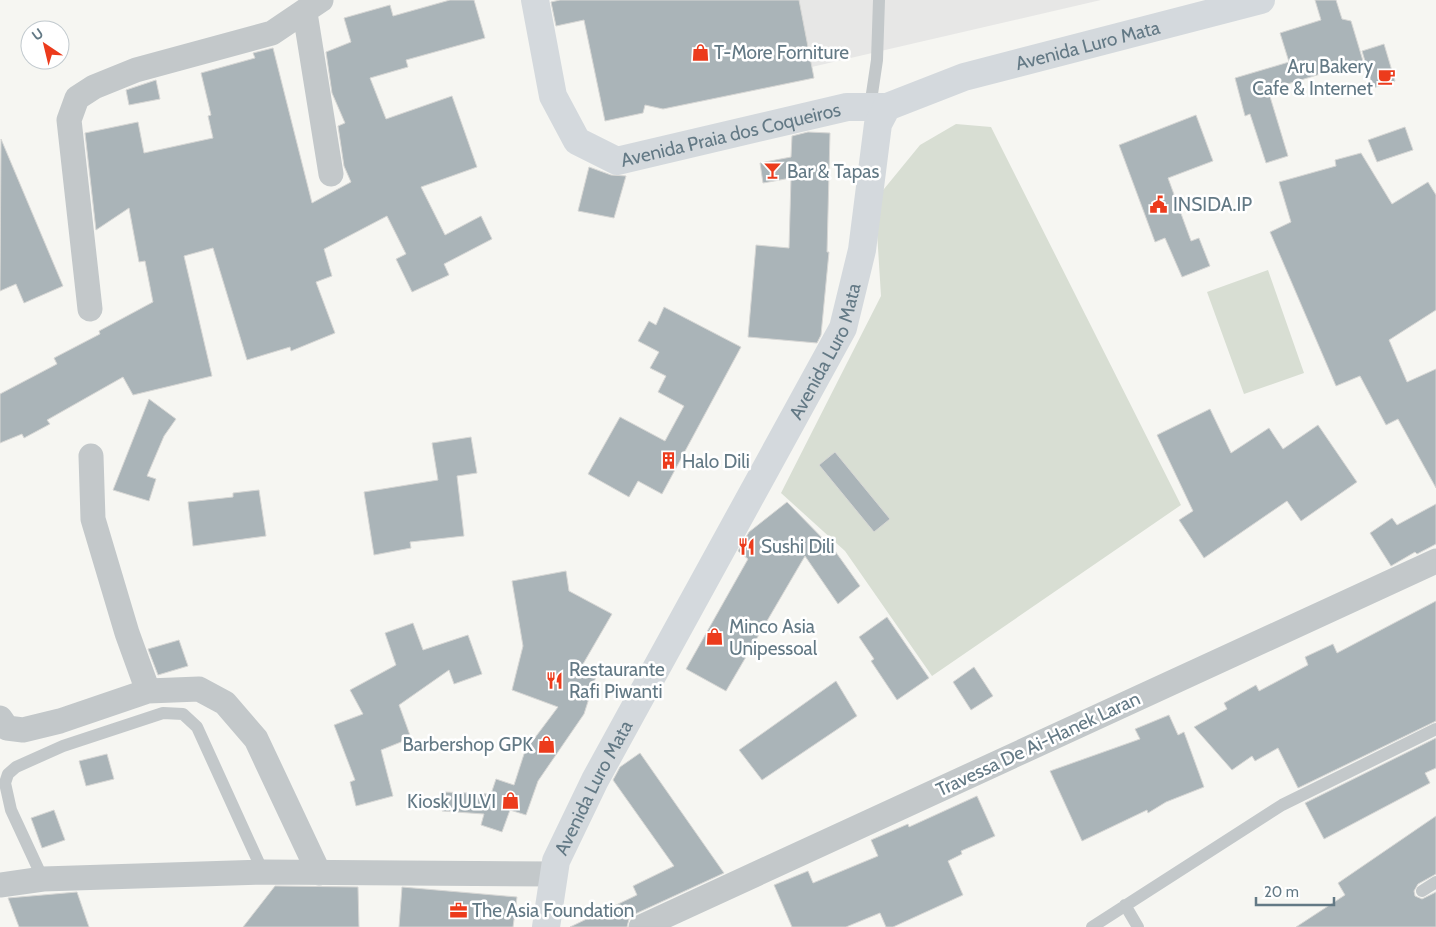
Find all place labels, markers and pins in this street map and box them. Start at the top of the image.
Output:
place label: T-More Forniture [714,41,849,64]
shop icon: T-More Forniture [690,42,710,62]
place label: Aru Bakery Cafe & Internet [1252,55,1374,100]
cafe icon: Aru Bakery Cafe & Internet [1377,67,1397,87]
place label: Bar & Tapas [787,160,879,183]
bar icon: Bar & Tapas [763,161,783,181]
place label: INSIDA.IP [1173,193,1252,216]
public building icon: INSIDA.IP [1149,194,1169,214]
place label: Halo Dili [682,450,750,473]
building icon: Halo Dili [658,451,678,471]
place label: Sushi Dili [761,535,835,558]
restaurant icon: Sushi Dili [737,536,757,556]
place label: Minco Asia Unipessoal [729,615,818,660]
shop icon: Minco Asia Unipessoal [705,627,725,647]
place label: Restaurante Rafi Piwanti [569,658,665,703]
restaurant icon: Restaurante Rafi Piwanti [545,670,565,690]
place label: Barbershop GPK [402,733,533,756]
shop icon: Barbershop GPK [537,734,557,754]
place label: Kiosk JULVI [407,790,496,813]
shop icon: Kiosk JULVI [500,791,520,811]
place label: The Asia Foundation [472,899,634,922]
office icon: The Asia Foundation [448,900,468,920]

